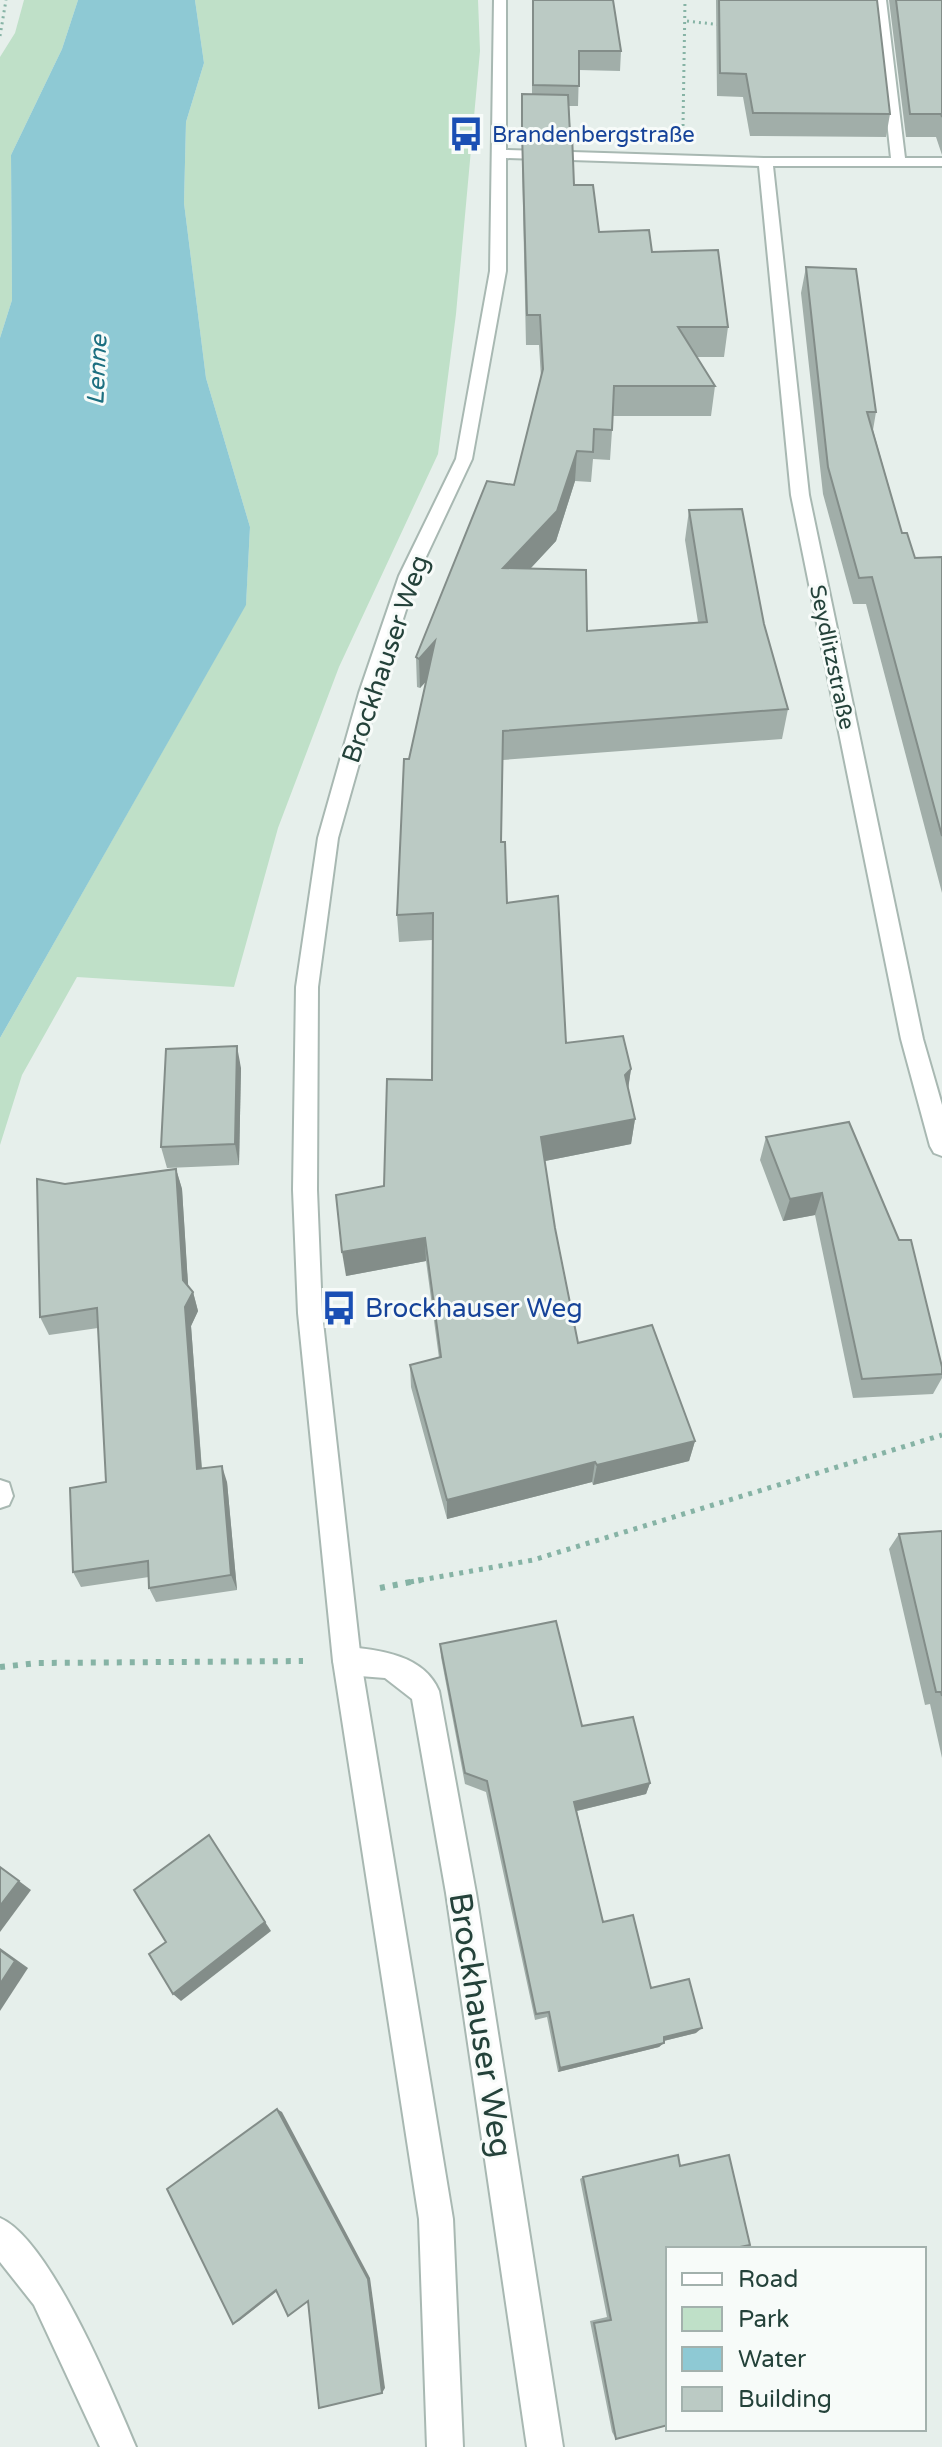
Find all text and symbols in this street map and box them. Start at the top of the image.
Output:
bus stop icon: Brandenbergstraße [447,115,485,153]
place label: Brandenbergstraße [492,122,695,148]
water label: Lenne [81,333,114,406]
street label: Brockhauser Weg [335,551,436,767]
street label: Seydlitzstraße [804,582,860,732]
bus stop icon: Brockhauser Weg [320,1289,358,1327]
place label: Brockhauser Weg [365,1293,583,1324]
street label: Brockhauser Weg [440,1890,520,2160]
legend [666,2247,926,2431]
text: Road [738,2265,798,2294]
text: Park [738,2305,789,2334]
text: Water [738,2345,807,2374]
text: Building [738,2385,832,2414]

